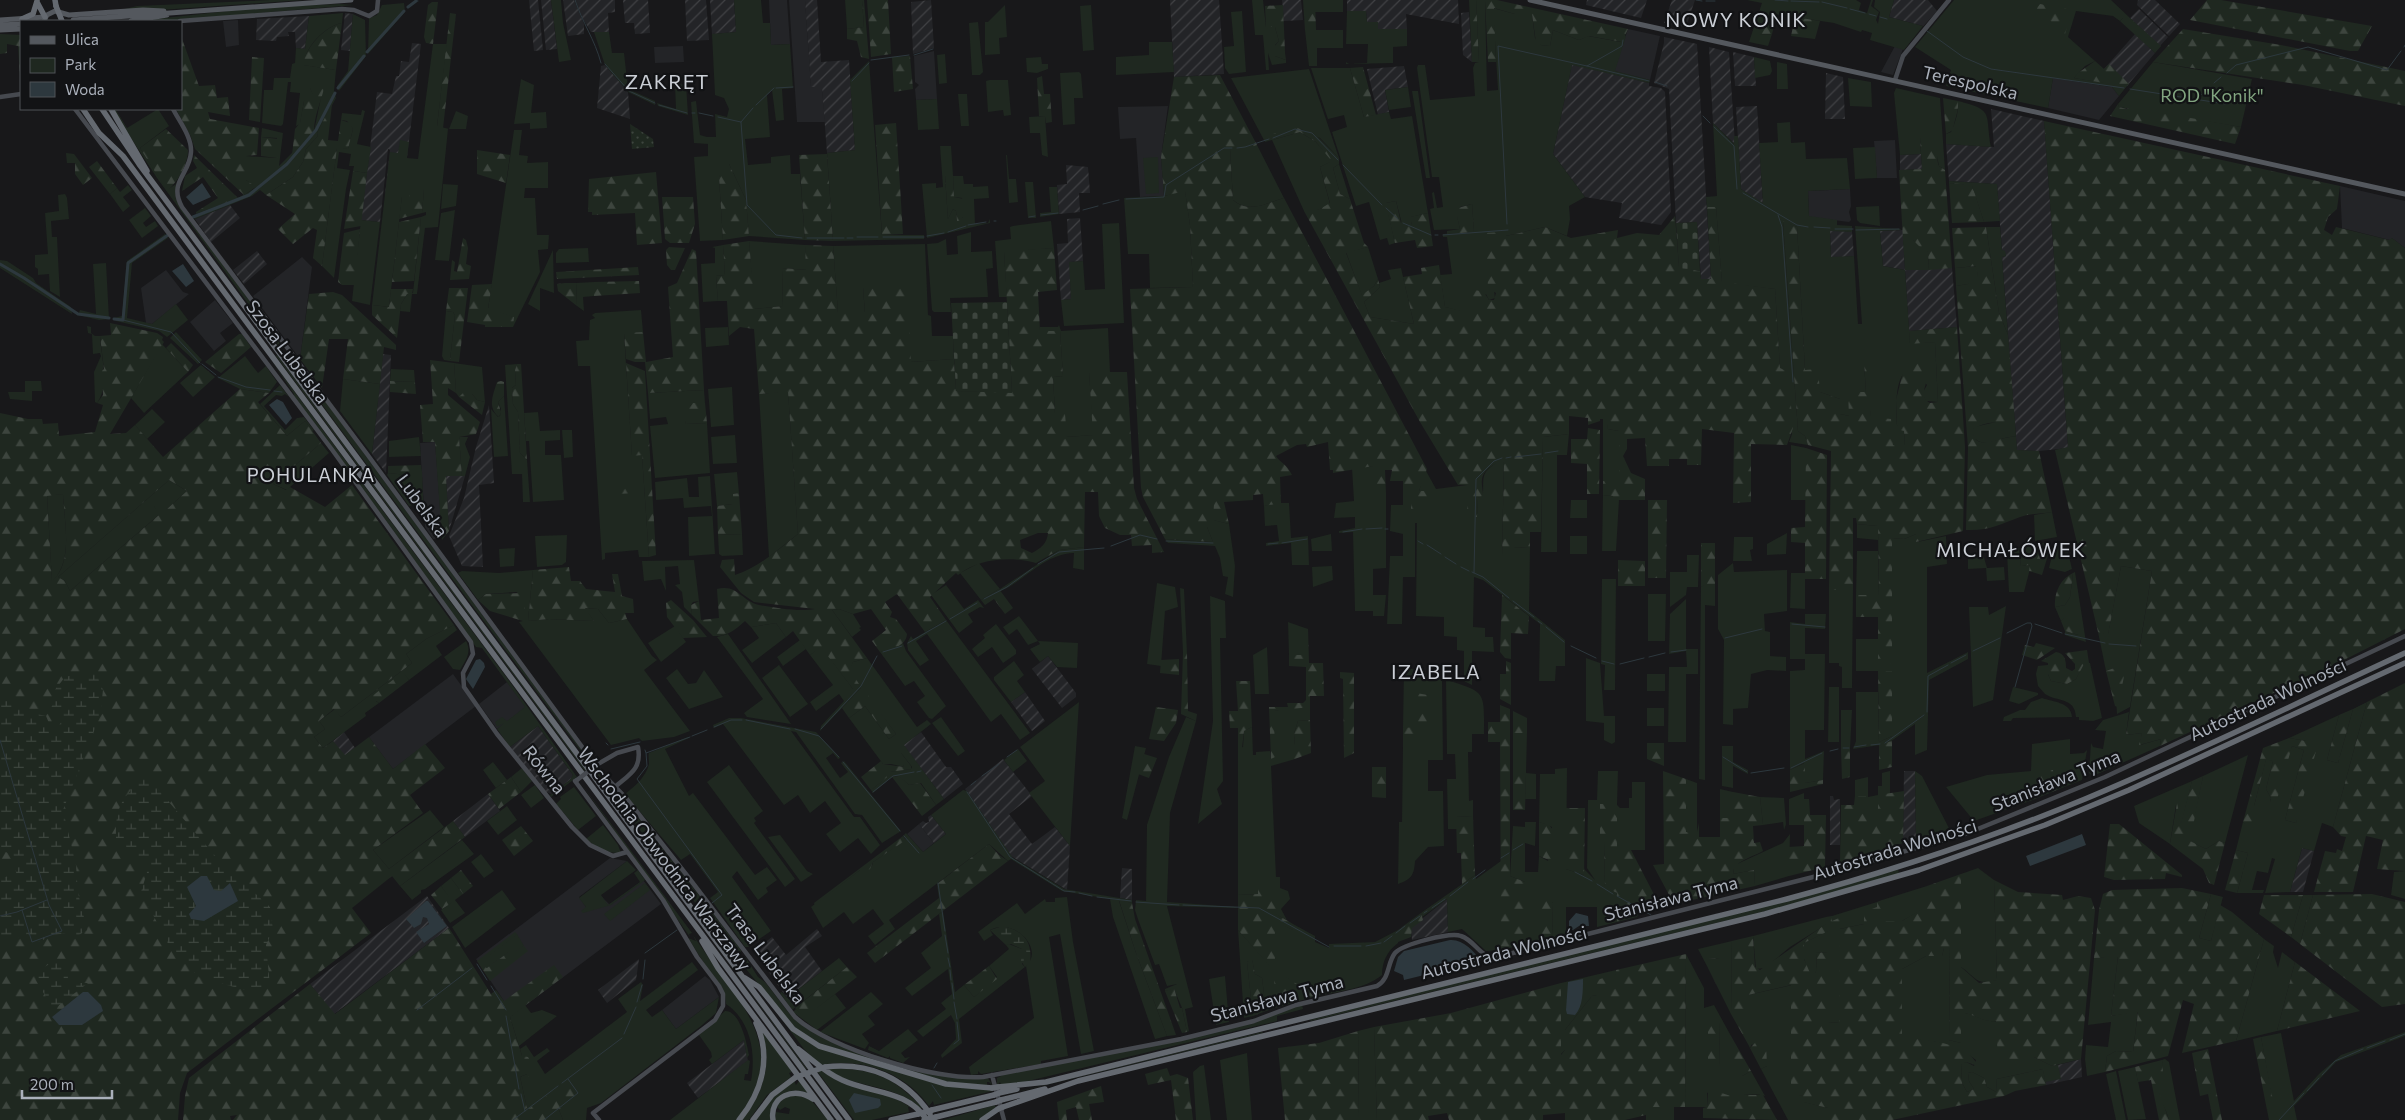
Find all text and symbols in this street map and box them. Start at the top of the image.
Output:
district label: NOWY KONIK [1665,7,1807,31]
legend [20,20,182,110]
text: Ulica [65,30,99,48]
text: Park [65,55,96,73]
street label: Terespolska [1920,60,2020,104]
district label: ZAKRĘT [625,69,709,93]
text: Woda [65,80,105,98]
park label: ROD "Konik" [2160,84,2264,106]
street label: Szosa Lubelska [242,295,334,407]
district label: POHULANKA [247,463,375,486]
street label: Lubelska [393,470,453,541]
district label: MICHAŁÓWEK [1936,537,2086,561]
street label: Autostrada Wolności [2186,653,2349,745]
district label: IZABELA [1391,659,1481,683]
street label: Równa [519,741,571,798]
street label: Wschodnia Obwodnica Warszawy [573,742,756,975]
street label: Stanisława Tyma [1988,744,2123,816]
street label: Autostrada Wolności [1810,814,1979,884]
street label: Stanisława Tyma [1602,871,1740,925]
street label: Trasa Lubelska [721,899,811,1008]
street label: Autostrada Wolności [1418,921,1589,983]
street label: Stanisława Tyma [1208,970,1346,1026]
scale bar [22,1068,112,1100]
text: 200 m [30,1075,74,1093]

